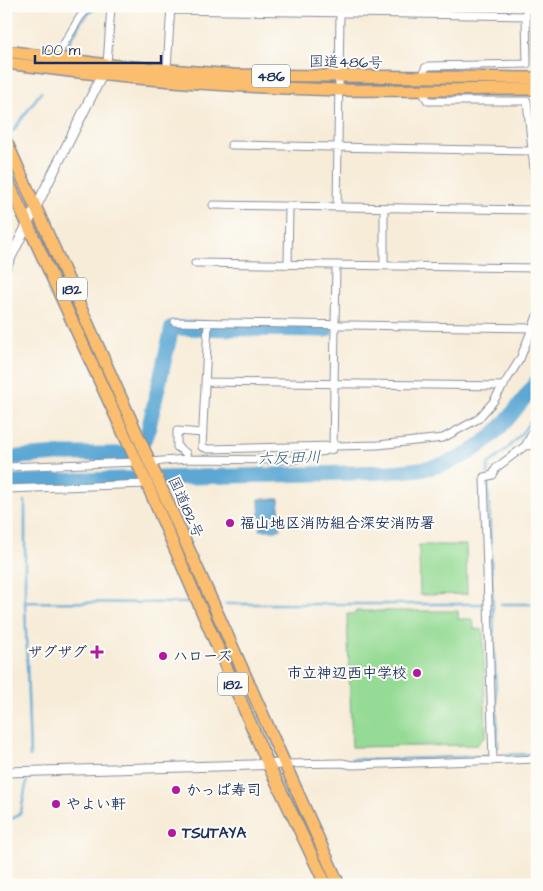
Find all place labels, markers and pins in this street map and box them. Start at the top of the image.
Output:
place label: 福山地区消防組合深安消防署 [240,513,435,534]
marker: 福山地区消防組合深安消防署 [224,517,236,529]
place label: ザグザグ [28,642,87,663]
marker: ザグザグ [91,646,103,658]
place label: ハローズ [173,646,232,667]
marker: ハローズ [157,650,169,662]
place label: 市立神辺西中学校 [287,663,407,684]
marker: 市立神辺西中学校 [411,667,423,679]
place label: かっぱ寿司 [186,780,261,801]
marker: かっぱ寿司 [170,784,182,796]
place label: やよい軒 [66,794,126,815]
marker: やよい軒 [50,798,62,810]
place label: TSUTAYA [181,823,246,844]
marker: TSUTAYA [166,827,178,839]

